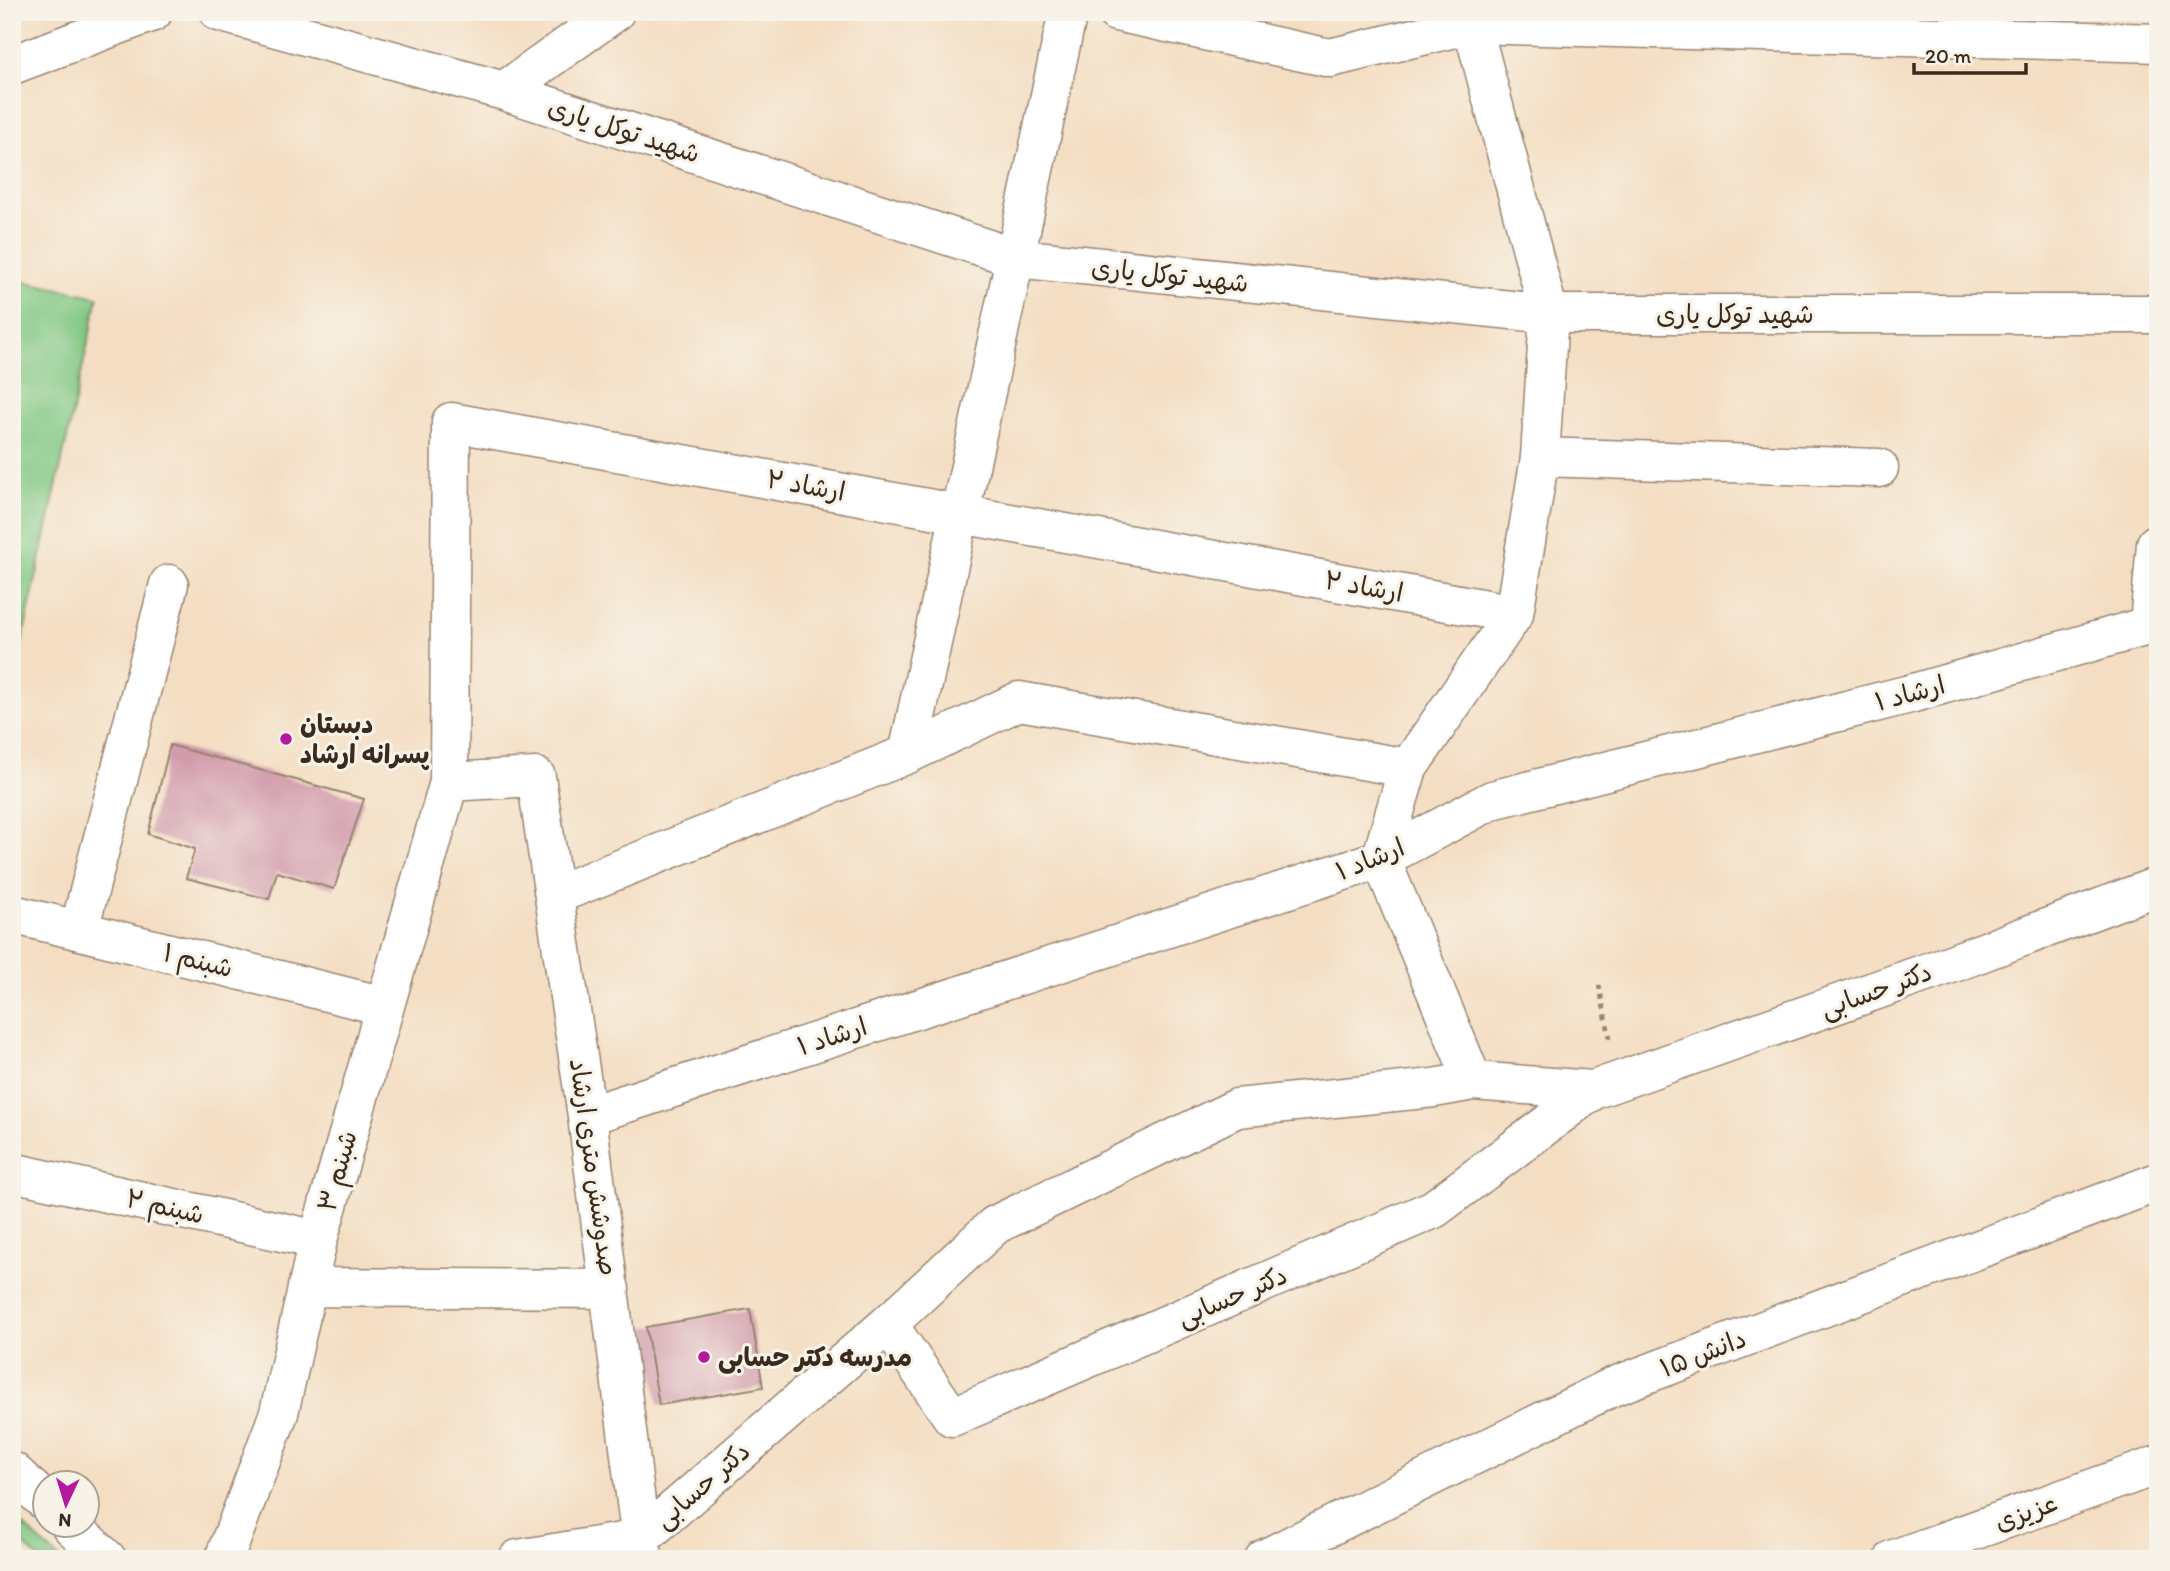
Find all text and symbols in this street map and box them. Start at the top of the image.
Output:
scale bar [1914,32,2026,76]
text: 20 m [1925,43,1972,68]
street label: شهید توکل یاری [544,90,704,170]
street label: شهید توکل یاری [1090,251,1250,299]
street label: شهید توکل یاری [1656,298,1814,330]
street label: ارشاد ۲ [764,462,848,508]
street label: ارشاد ۲ [1322,563,1406,609]
street label: ارشاد ۱ [1871,668,1949,718]
place label: دبستان پسرانه ارشاد [300,708,430,771]
marker: دبستان پسرانه ارشاد [278,731,294,747]
street label: ارشاد ۱ [1331,831,1409,887]
street label: شبنم ۱ [159,936,236,988]
street label: دکتر حسابی [1816,955,1936,1026]
street label: ارشاد ۱ [793,1010,871,1062]
street label: صدوشش متری ارشاد [562,1056,625,1278]
street label: شبنم ۳ [310,1127,368,1216]
street label: شبنم ۲ [122,1182,207,1234]
street label: دکتر حسابی [1172,1259,1292,1334]
street label: دانش ۱۵ [1655,1322,1751,1384]
place label: مدرسه دکتر حسابی [718,1341,912,1374]
marker: مدرسه دکتر حسابی [696,1349,712,1365]
street label: دکتر حسابی [648,1435,757,1536]
north arrow [32,1470,102,1540]
street label: عزیزی [1990,1486,2062,1538]
text: N [58,1509,72,1532]

